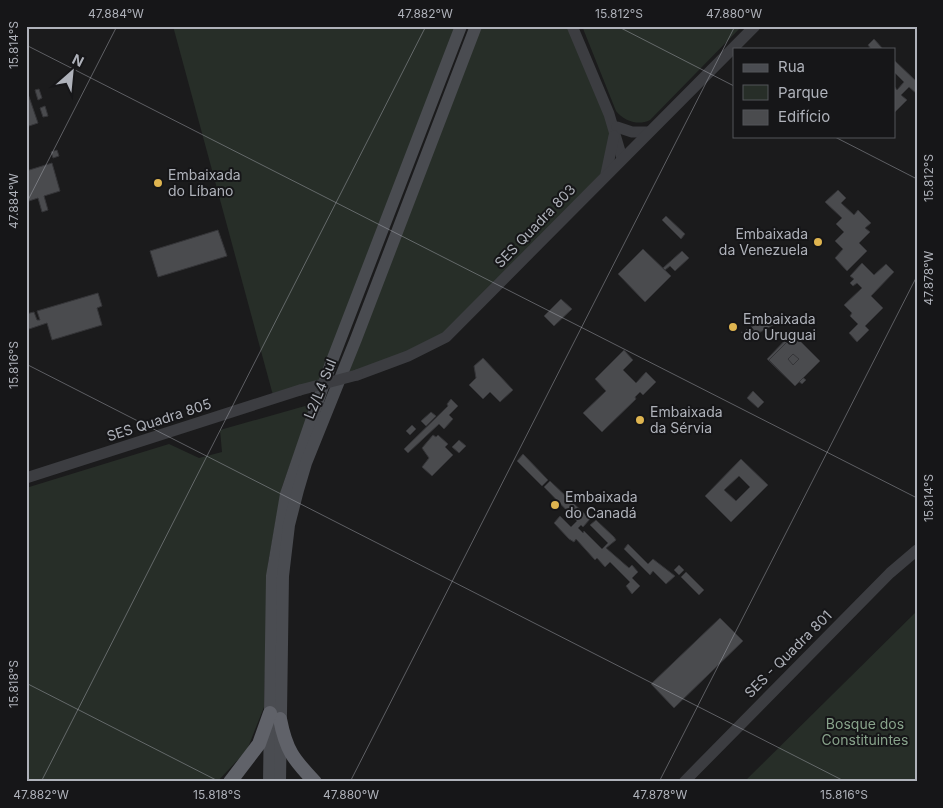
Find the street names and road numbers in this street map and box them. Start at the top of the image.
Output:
street label: SES Quadra 803 [491,181,579,271]
street label: L2/L4 Sul [300,356,339,421]
street label: SES Quadra 805 [104,395,213,444]
street label: SES - Quadra 801 [740,606,835,701]

